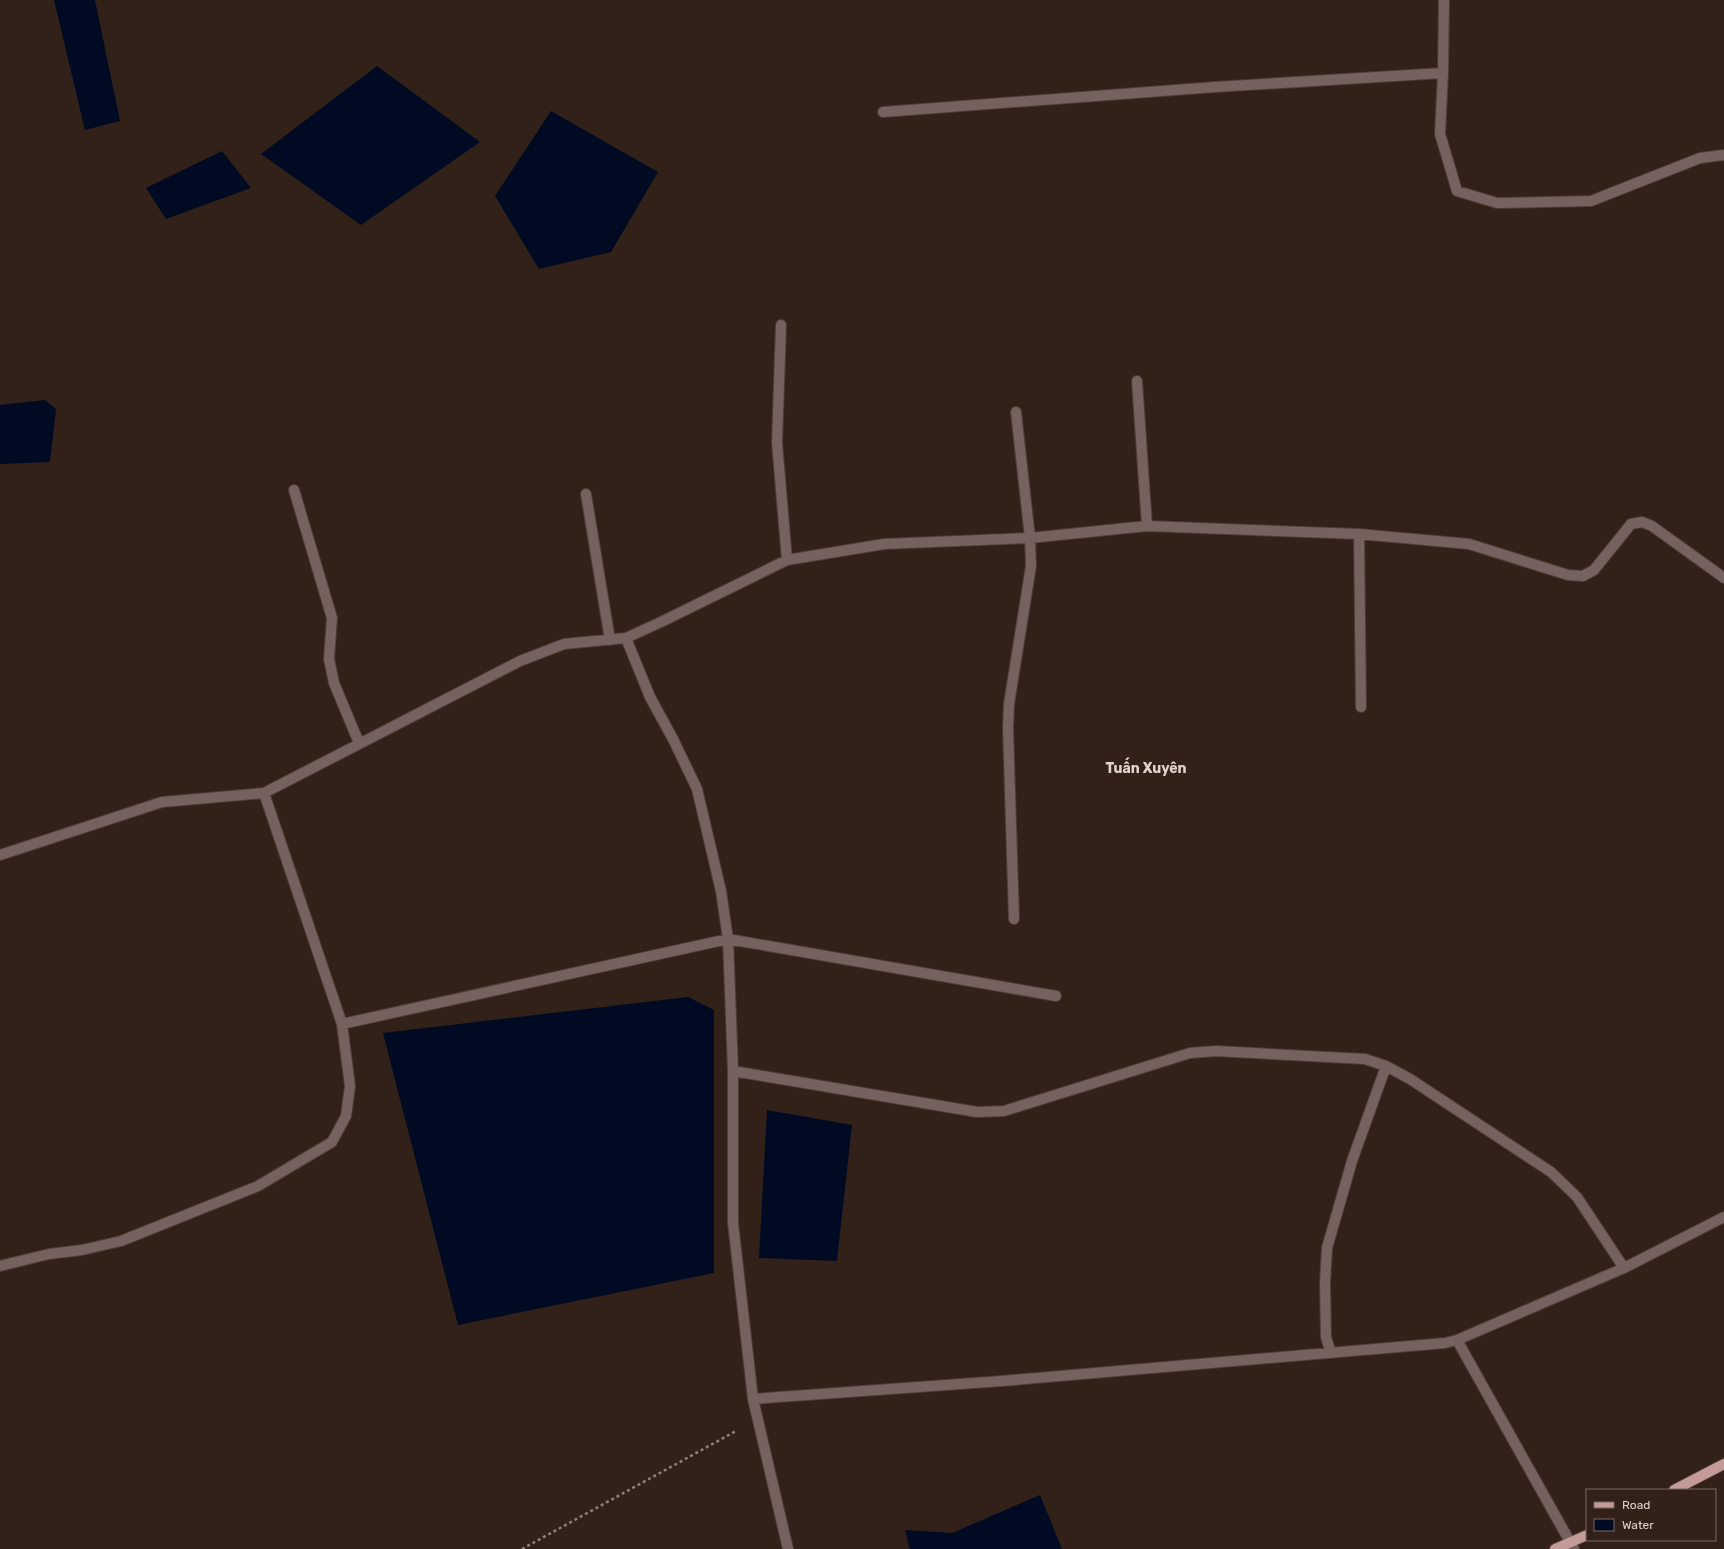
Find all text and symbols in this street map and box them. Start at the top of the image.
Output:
district label: Tuấn Xuyên [1105,757,1187,777]
legend [1586,1489,1716,1541]
text: Road [1622,1498,1650,1512]
text: Water [1622,1518,1654,1532]

